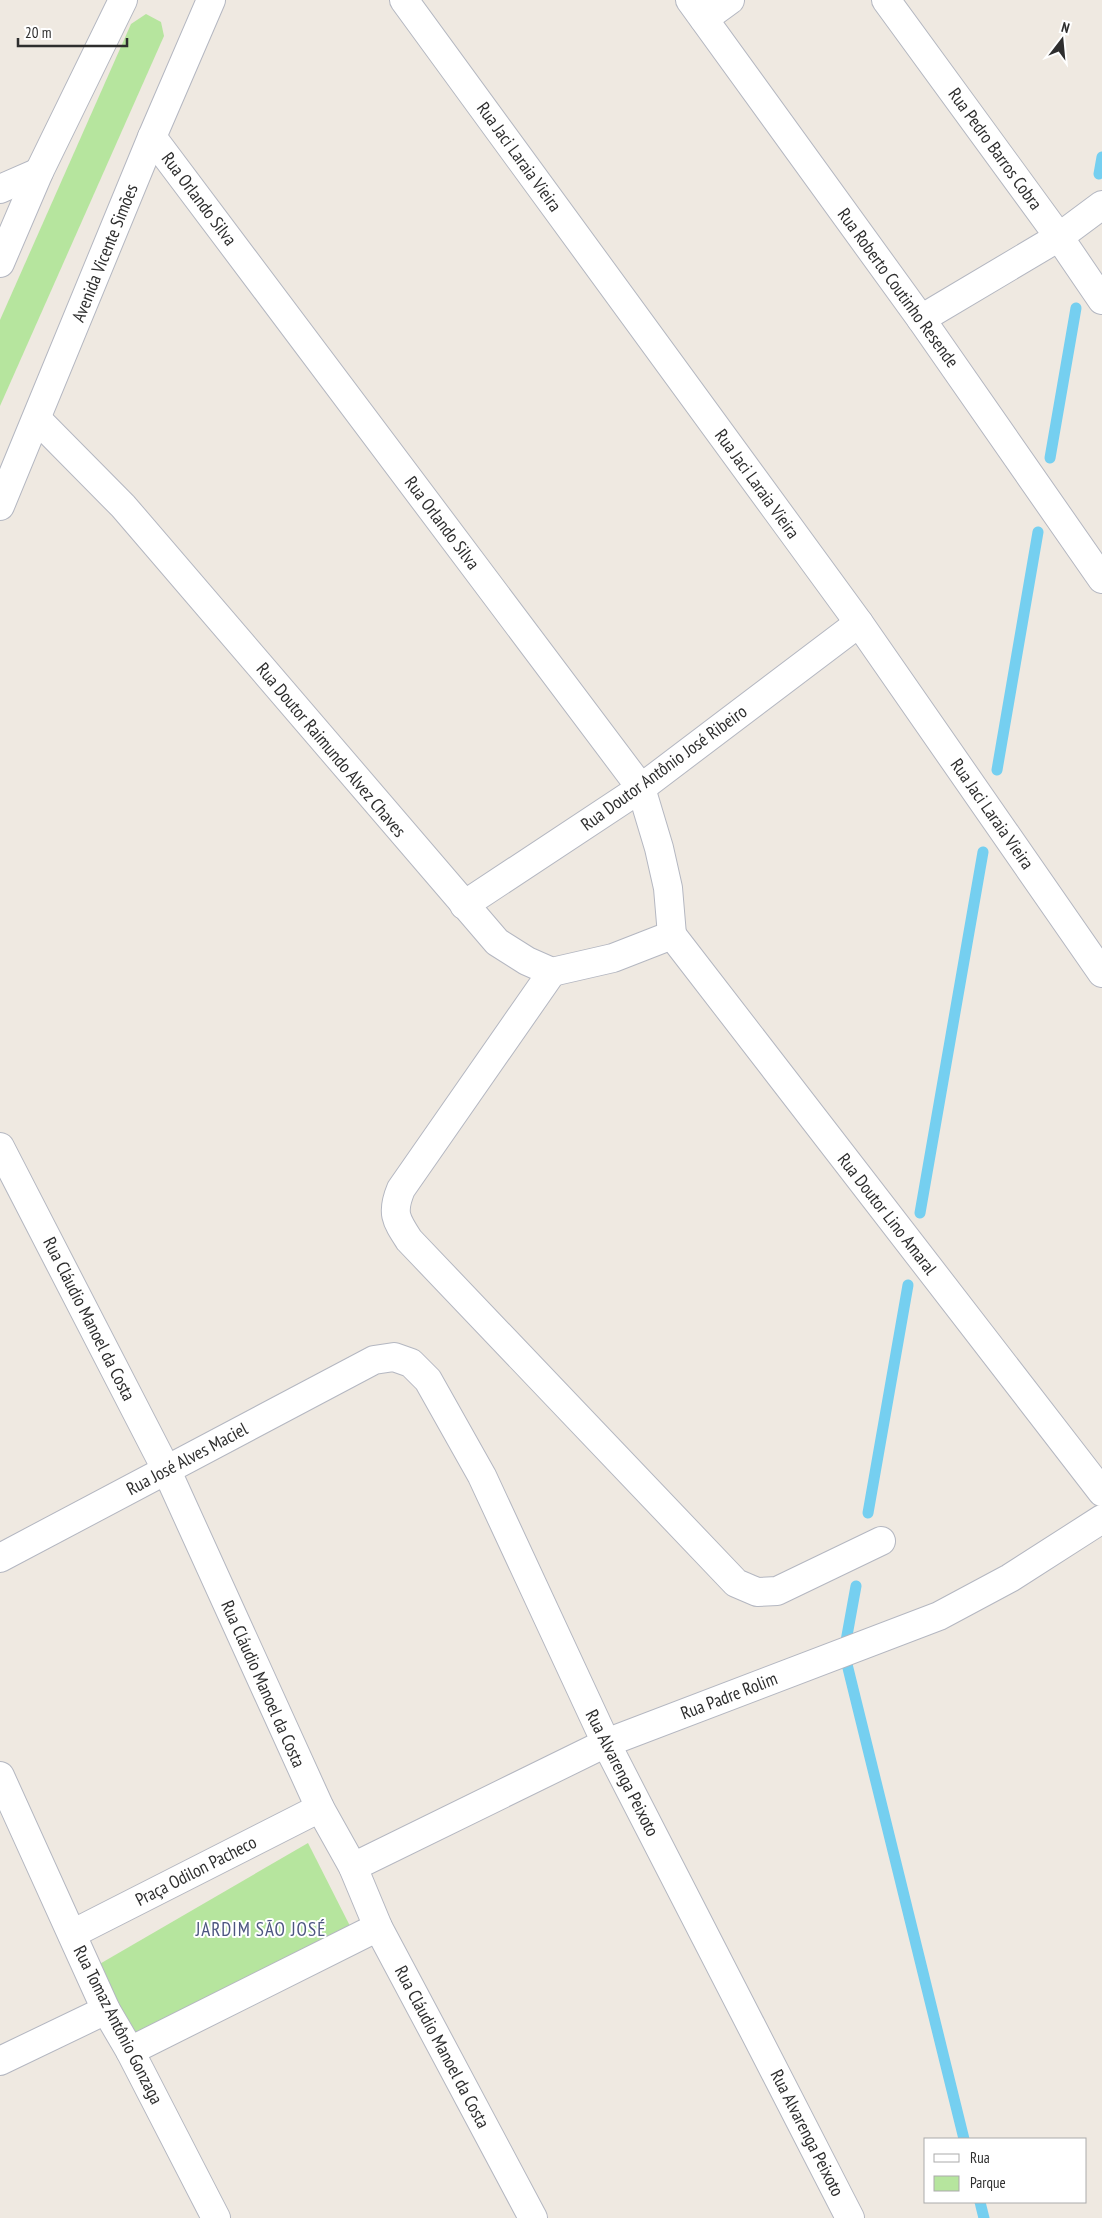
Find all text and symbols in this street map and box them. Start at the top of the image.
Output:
scale bar [18,15,126,47]
north arrow [1037,15,1087,65]
text: N [1059,18,1072,37]
text: 20 m [25,23,51,42]
street label: Rua Pedro Barros Cobra [943,83,1047,214]
street label: Rua Jaci Laraia Vieira [472,97,567,216]
street label: Rua Orlando Silva [157,147,242,250]
street label: Avenida Vicente Simões [66,180,143,325]
street label: Rua Roberto Coutinho Resende [833,203,964,372]
street label: Rua Jaci Laraia Vieira [710,424,805,543]
street label: Rua Orlando Silva [400,471,485,574]
street label: Rua Doutor Raimundo Alvez Chaves [252,658,411,842]
street label: Rua Doutor Antônio José Ribeiro [576,700,751,836]
street label: Rua Jaci Laraia Vieira [946,754,1039,874]
street label: Rua Doutor Lino Amaral [833,1148,943,1280]
street label: Rua Cláudio Manoel da Costa [38,1233,141,1404]
street label: Rua José Alves Maciel [122,1417,252,1500]
street label: Rua Cláudio Manoel da Costa [216,1597,311,1771]
street label: Rua Padre Rolim [677,1667,780,1725]
street label: Rua Alvarenga Peixoto [581,1705,664,1840]
street label: Praça Odilon Pacheco [131,1830,260,1911]
district label: JARDIM SÃO JOSÉ [195,1917,326,1941]
street label: Rua Tomaz Antônio Gonzaga [69,1942,168,2108]
street label: Rua Cláudio Manoel da Costa [390,1962,495,2132]
street label: Rua Alvarenga Peixoto [766,2065,849,2200]
legend [924,2138,1087,2203]
text: Rua [970,2148,990,2167]
text: Parque [970,2173,1006,2192]

